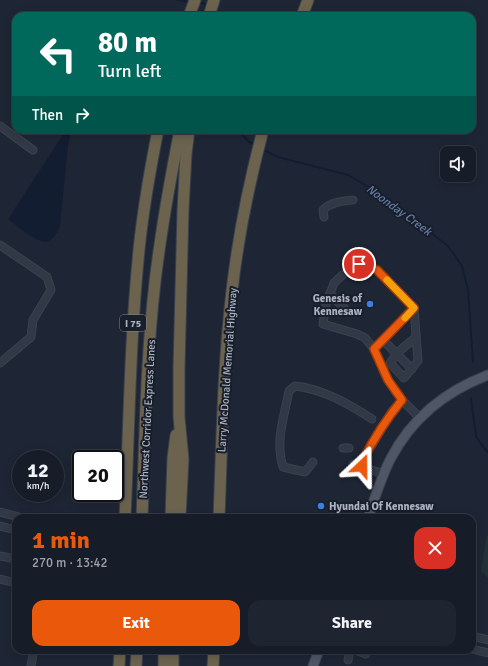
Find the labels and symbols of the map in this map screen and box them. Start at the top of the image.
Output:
water label: Noonday Creek [363,182,435,240]
pin [342,247,376,281]
street label: Larry McDonald Memorial Highway [215,287,240,453]
place label: Genesis of Kennesaw [313,292,363,318]
marker: Genesis of Kennesaw [365,299,375,309]
road number: I 75 [120,315,146,331]
street label: Northwest Corridor Express Lanes [137,339,158,499]
position arrow [341,445,383,487]
speed limit sign: 20 [72,450,124,502]
place label: Hyundai Of Kennesaw [329,500,434,513]
marker: Hyundai Of Kennesaw [316,501,326,511]

